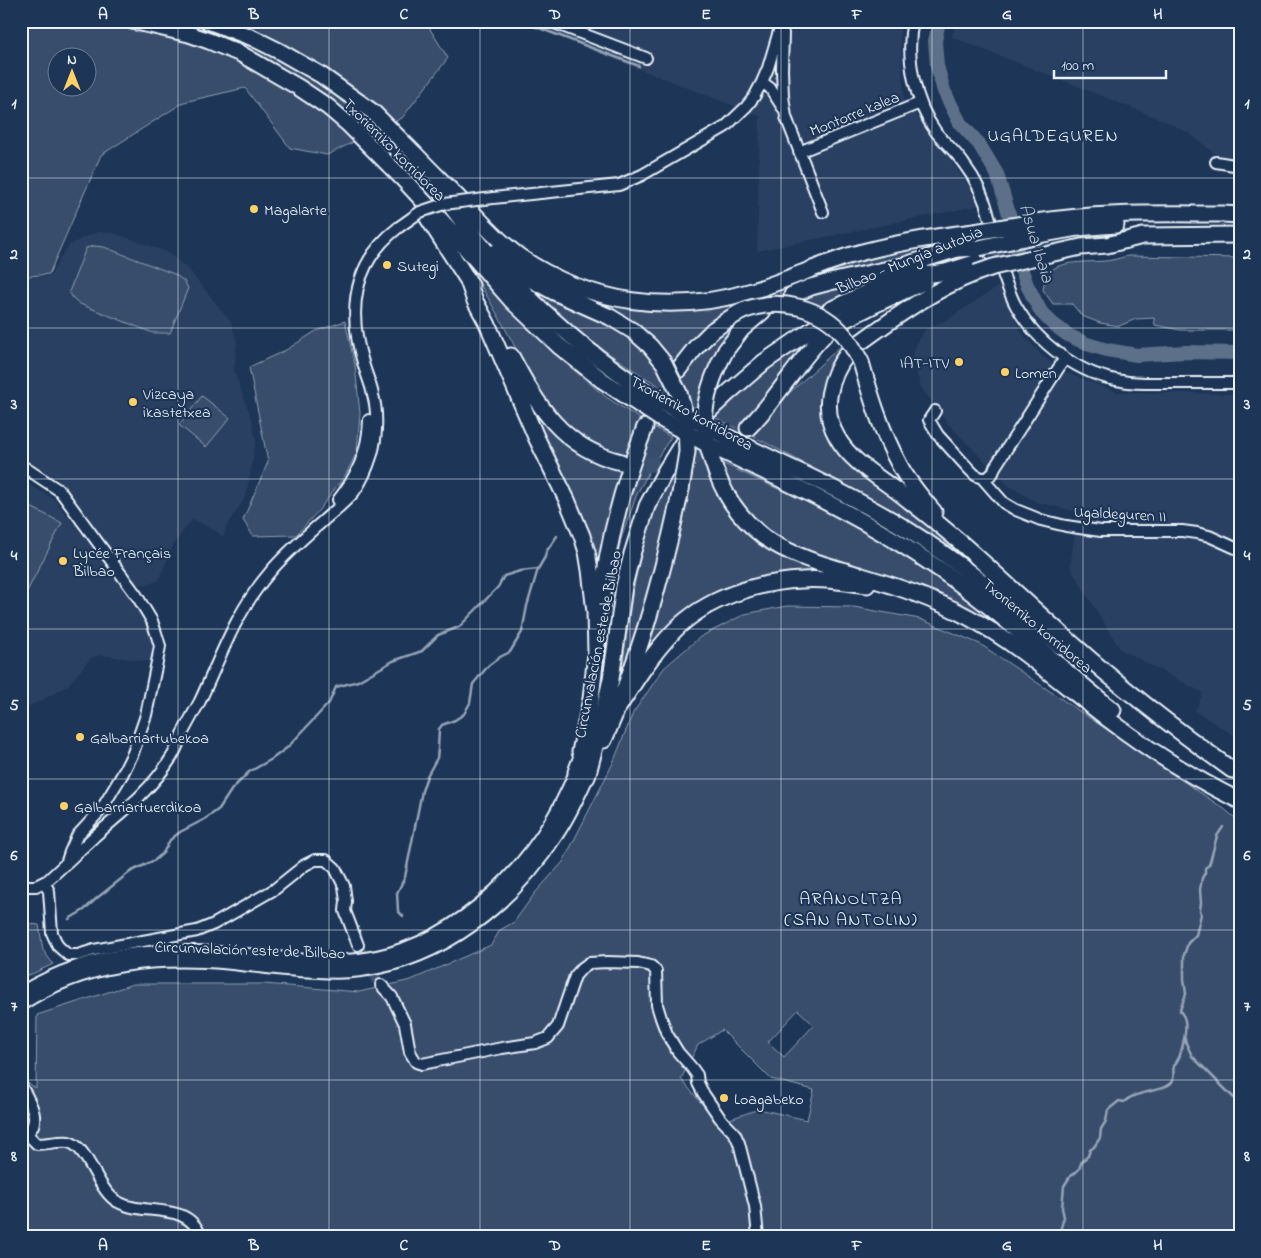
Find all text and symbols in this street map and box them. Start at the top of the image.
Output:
text: A [98,3,108,27]
text: B [248,3,260,27]
text: C [400,3,409,27]
text: D [548,3,561,27]
text: E [701,3,711,27]
text: F [851,3,863,27]
text: G [1002,3,1012,27]
text: H [1153,3,1163,27]
north arrow [48,48,98,98]
scale bar [1054,48,1166,80]
text: N [67,50,77,71]
text: 100 m [1061,55,1094,77]
street label: Montorre kalea [806,86,903,144]
text: 1 [11,92,17,116]
text: 1 [1244,92,1250,116]
street label: Txorierriko korridorea [336,93,451,208]
district label: UGALDEGUREN [987,124,1119,150]
place label: Magalarte [264,199,328,223]
water label: Asua Ibaia [1011,201,1059,286]
marker: Magalarte [248,203,260,215]
street label: Bilbao - Mungia autobia [832,220,987,302]
text: 2 [9,243,18,267]
text: 2 [1242,243,1251,267]
place label: Sutegi [397,255,439,279]
marker: Sutegi [381,259,393,271]
place label: IAT-ITV [900,352,949,376]
marker: IAT-ITV [953,356,965,368]
place label: Lomen [1015,362,1057,386]
marker: Lomen [999,366,1011,378]
street label: Txorierriko korridorea [625,370,757,458]
place label: Vizcaya ikastetxea [142,383,211,425]
text: 3 [10,393,18,417]
text: 3 [1243,393,1251,417]
marker: Vizcaya ikastetxea [127,396,139,408]
street label: Ugaldeguren II [1073,501,1167,529]
place label: Lycée Français Bilbao [72,542,171,584]
text: 4 [10,544,18,568]
text: 4 [1243,544,1251,568]
street label: Circunvalación este de Bilbao [569,548,629,740]
marker: Lycée Français Bilbao [57,555,69,567]
street label: Txorierriko korridorea [976,573,1097,680]
text: 5 [9,694,19,718]
text: 5 [1242,694,1252,718]
place label: Galbarriartubekoa [90,727,209,751]
marker: Galbarriartubekoa [74,731,86,743]
place label: Galbarriartuerdikoa [74,796,201,820]
marker: Galbarriartuerdikoa [58,800,70,812]
text: 6 [9,844,18,868]
text: 6 [1242,844,1251,868]
district label: ARANOLTZA (SAN ANTOLIN) [784,887,918,934]
street label: Circunvalación este de Bilbao [154,936,346,966]
text: 7 [11,995,18,1019]
text: 7 [1244,995,1251,1019]
place label: Loagabeko [734,1088,804,1112]
marker: Loagabeko [718,1092,730,1104]
text: 8 [10,1145,17,1169]
text: 8 [1243,1145,1250,1169]
text: A [98,1234,108,1258]
text: B [248,1234,260,1258]
text: C [400,1234,409,1258]
text: D [548,1234,561,1258]
text: E [701,1234,711,1258]
text: F [851,1234,863,1258]
text: G [1002,1234,1012,1258]
text: H [1153,1234,1163,1258]

